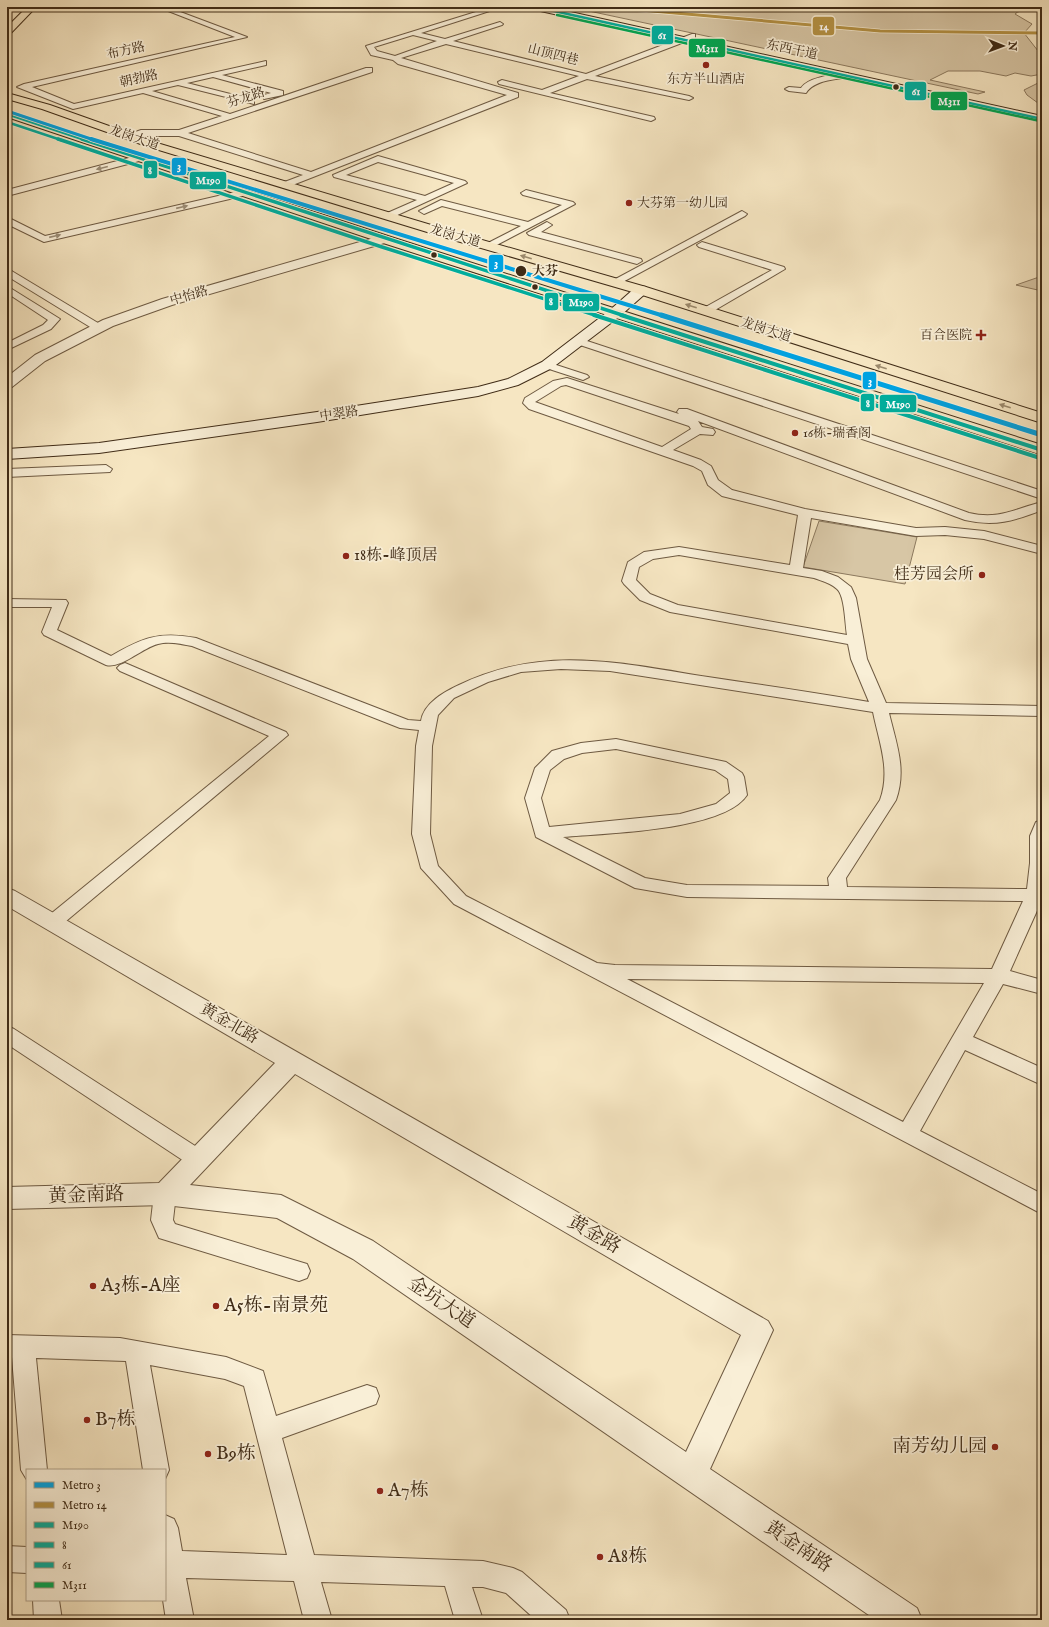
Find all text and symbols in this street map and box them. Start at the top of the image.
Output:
line badge: 14 [812,16,835,36]
text: 14 [819,20,829,34]
line badge: 61 [651,25,674,45]
north arrow [983,26,1023,66]
text: 61 [658,29,666,43]
street label: 东西干道 [765,36,819,64]
street label: 布方路 [105,38,147,64]
line badge: M311 [688,38,726,58]
street label: 山顶四巷 [526,40,580,70]
text: N [1005,40,1019,52]
text: M311 [696,42,718,56]
marker: 东方半山酒店 [701,60,711,70]
street label: 朝勃路 [118,66,160,92]
place label: 东方半山酒店 [667,71,745,88]
line badge: 61 [904,81,927,101]
unlabelled marker [891,82,901,92]
street label: 芬龙路 [225,84,267,112]
text: 61 [912,85,920,99]
line badge: M311 [930,91,968,111]
text: M311 [938,95,960,109]
street label: 龙岗大道 [107,121,161,155]
line badge: 3 [171,157,187,176]
line badge: 8 [143,160,158,179]
text: 3 [177,160,181,174]
text: 8 [148,164,152,178]
one-way arrow [96,165,108,171]
line badge: M190 [189,171,227,190]
text: M190 [196,174,221,188]
place label: 大芬第一幼儿园 [637,195,728,212]
marker: 大芬第一幼儿园 [624,198,634,208]
one-way arrow [176,204,188,210]
street label: 龙岗大道 [428,221,482,251]
one-way arrow [49,233,61,239]
unlabelled marker [429,250,439,260]
line badge: 3 [488,254,504,273]
one-way arrow [520,254,532,260]
text: 3 [494,257,498,271]
place label: 大芬 [532,263,558,280]
marker: 大芬 [514,264,528,278]
street label: 中怡路 [168,282,210,310]
unlabelled marker [530,282,540,292]
line badge: 8 [544,292,559,311]
line badge: M190 [562,293,600,312]
text: 8 [549,295,553,309]
text: M190 [569,296,594,310]
one-way arrow [684,302,696,308]
street label: 龙岗大道 [739,314,793,346]
place label: 百合医院 [920,327,972,344]
marker: 百合医院 [975,329,987,341]
one-way arrow [875,364,887,370]
line badge: 3 [862,371,877,390]
text: 3 [868,375,872,389]
line badge: 8 [860,393,875,412]
line badge: M190 [879,394,917,413]
text: 8 [866,397,870,411]
text: M190 [886,398,911,412]
street label: 中翠路 [318,403,360,425]
one-way arrow [999,403,1011,409]
place label: 16栋-瑞香阁 [803,425,871,442]
marker: 16栋-瑞香阁 [790,428,800,438]
place label: 18栋-峰顶居 [354,546,438,566]
marker: 18栋-峰顶居 [341,551,351,561]
place label: 桂芳园会所 [894,565,974,585]
marker: 桂芳园会所 [977,570,987,580]
street label: 黄金北路 [196,999,262,1049]
street label: 黄金南路 [48,1183,124,1209]
street label: 黄金路 [563,1210,625,1260]
street label: 金坑大道 [403,1272,479,1334]
place label: A3栋-A座 [100,1274,181,1298]
marker: A3栋-A座 [88,1281,98,1291]
place label: A5栋-南景苑 [223,1294,329,1318]
marker: A5栋-南景苑 [211,1301,221,1311]
place label: B7栋 [95,1408,135,1432]
marker: B7栋 [82,1415,92,1425]
place label: 南芳幼儿园 [892,1435,987,1459]
place label: B9栋 [216,1442,256,1466]
marker: 南芳幼儿园 [990,1442,1000,1452]
marker: B9栋 [203,1449,213,1459]
legend [26,1469,166,1601]
text: Metro 3 [62,1478,101,1493]
place label: A7栋 [387,1479,429,1503]
marker: A7栋 [375,1486,385,1496]
text: Metro 14 [62,1498,107,1513]
street label: 黄金南路 [760,1516,836,1578]
text: M190 [62,1518,89,1533]
text: 8 [62,1538,67,1553]
place label: A8栋 [607,1545,647,1569]
marker: A8栋 [595,1552,605,1562]
text: 61 [62,1558,71,1573]
text: M311 [62,1578,87,1593]

